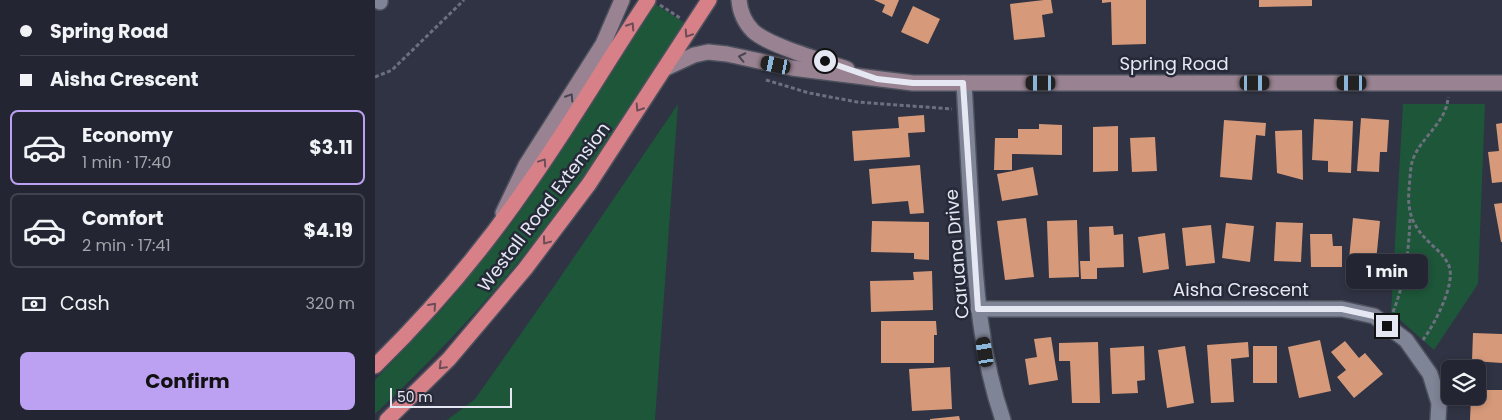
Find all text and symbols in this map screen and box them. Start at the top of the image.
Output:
text: Spring Road [50,18,168,45]
one-way arrow [625,22,634,31]
one-way arrow [685,28,694,38]
route start [814,50,836,72]
street label: Spring Road [1119,51,1229,76]
one-way arrow [738,53,747,63]
car [759,55,792,75]
text: Aisha Crescent [50,66,199,93]
car [1026,76,1056,91]
car [1240,76,1270,91]
car [1337,76,1367,91]
one-way arrow [564,93,573,102]
one-way arrow [636,103,645,112]
street label: Westall Road Extension [472,117,616,297]
text: Economy [82,122,173,149]
icon: car [22,125,67,170]
text: $3.11 [309,134,353,161]
text: 1 min · 17:40 [82,151,171,174]
one-way arrow [537,159,546,168]
street label: Caruana Drive [938,188,975,320]
text: Comfort [82,205,164,232]
icon: car [22,208,67,253]
text: $4.19 [303,217,353,244]
text: 2 min · 17:41 [82,234,171,257]
one-way arrow [543,235,552,245]
callout: 1 min [1346,254,1428,288]
text: 1 min [1366,260,1408,283]
street label: Aisha Crescent [1173,277,1309,302]
icon: cash [20,290,48,318]
text: Cash [60,290,110,317]
text: 320 m [306,292,355,315]
one-way arrow [427,302,436,311]
route end [1376,315,1398,337]
car [975,336,994,368]
button: Confirm [20,352,355,410]
one-way arrow [439,360,448,369]
map controls [1441,360,1486,405]
button: layers [1441,360,1486,405]
scale bar [390,385,513,408]
text: 50 m [397,387,433,407]

